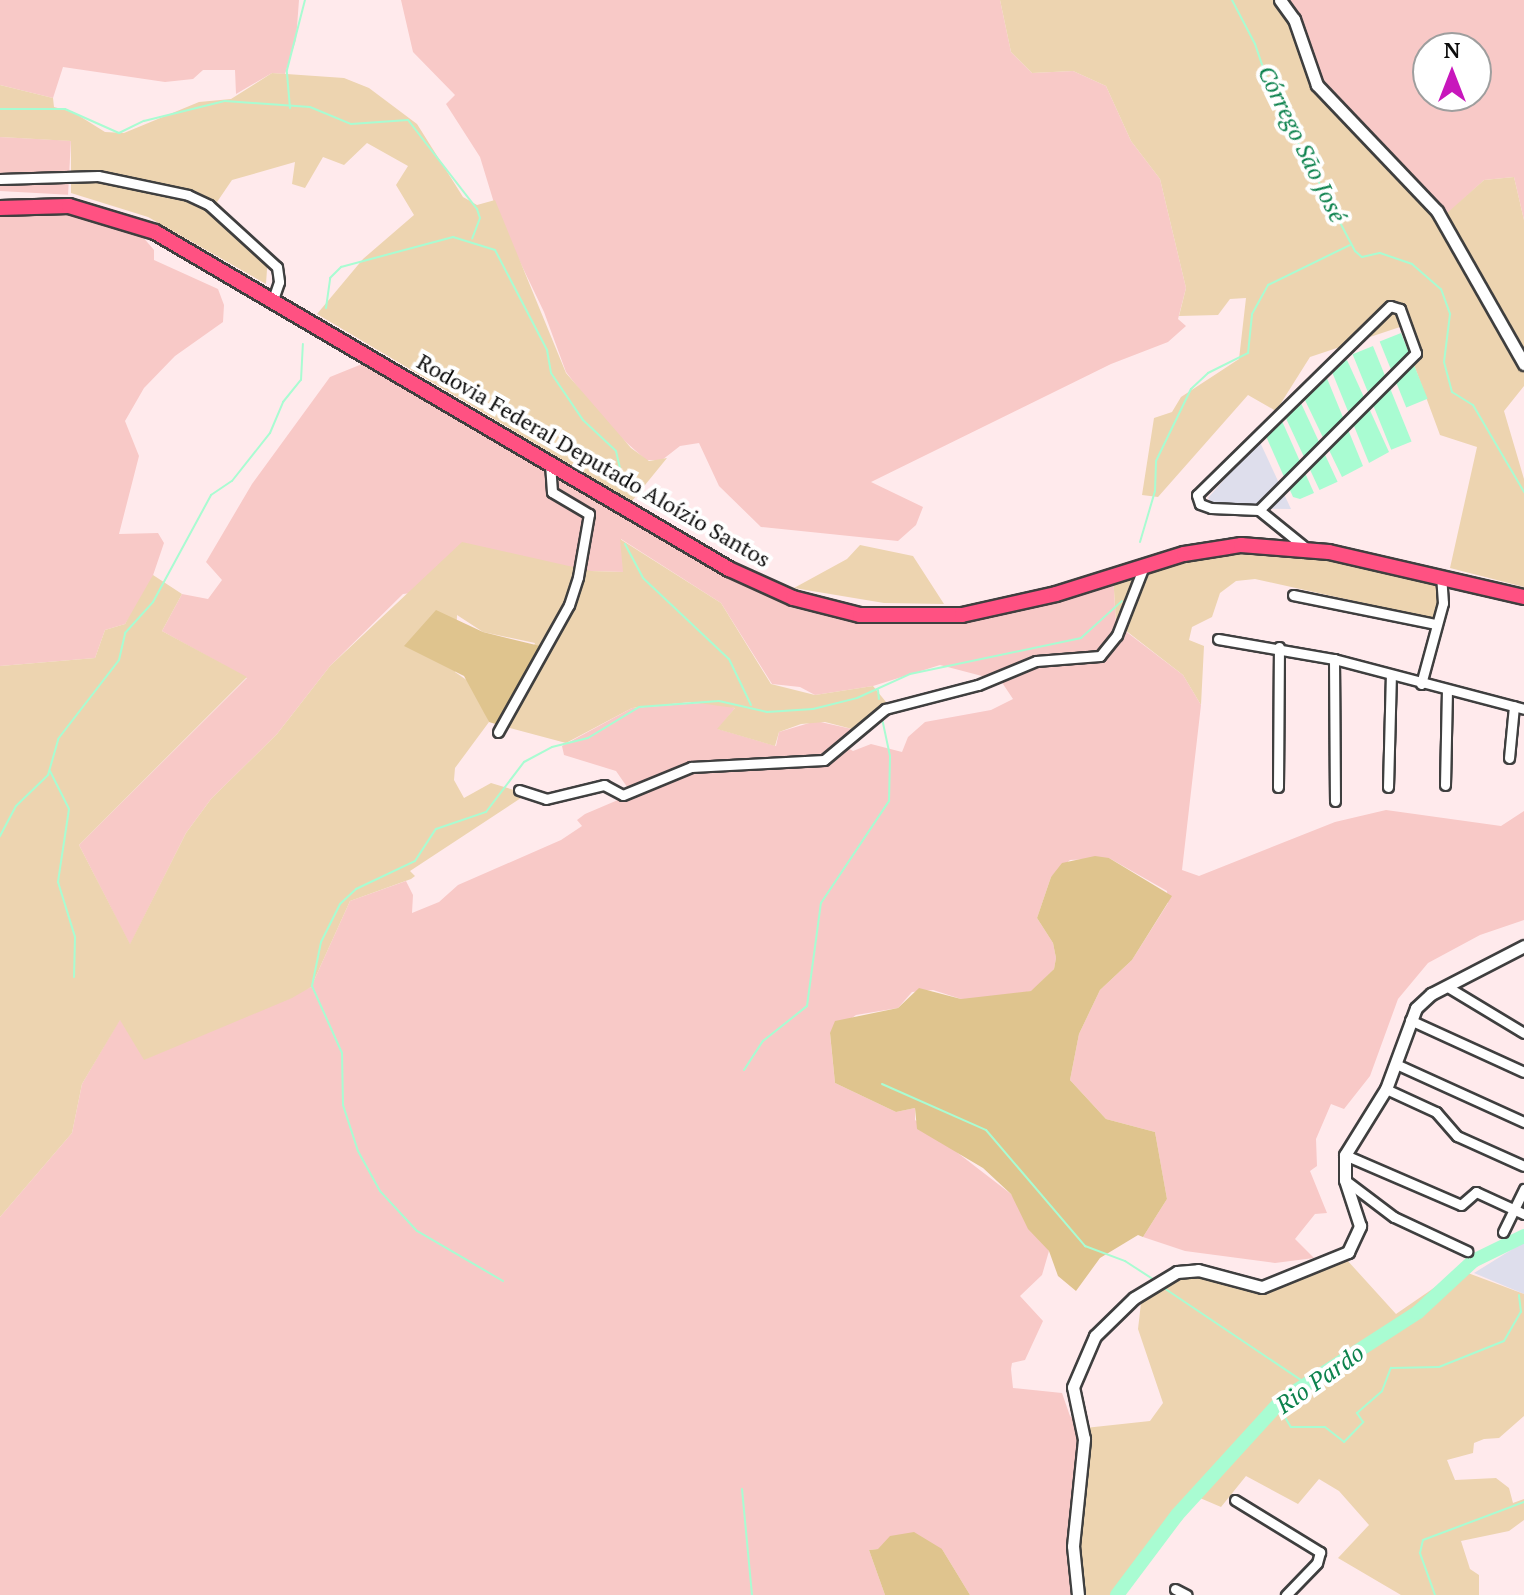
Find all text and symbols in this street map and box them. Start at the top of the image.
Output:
north arrow [1412,32,1492,112]
text: N [1444,35,1460,64]
water label: Córrego São José [1252,61,1352,227]
street label: Rodovia Federal Deputado Aloízio Santos [413,348,775,572]
water label: Rio Pardo [1271,1338,1369,1420]

